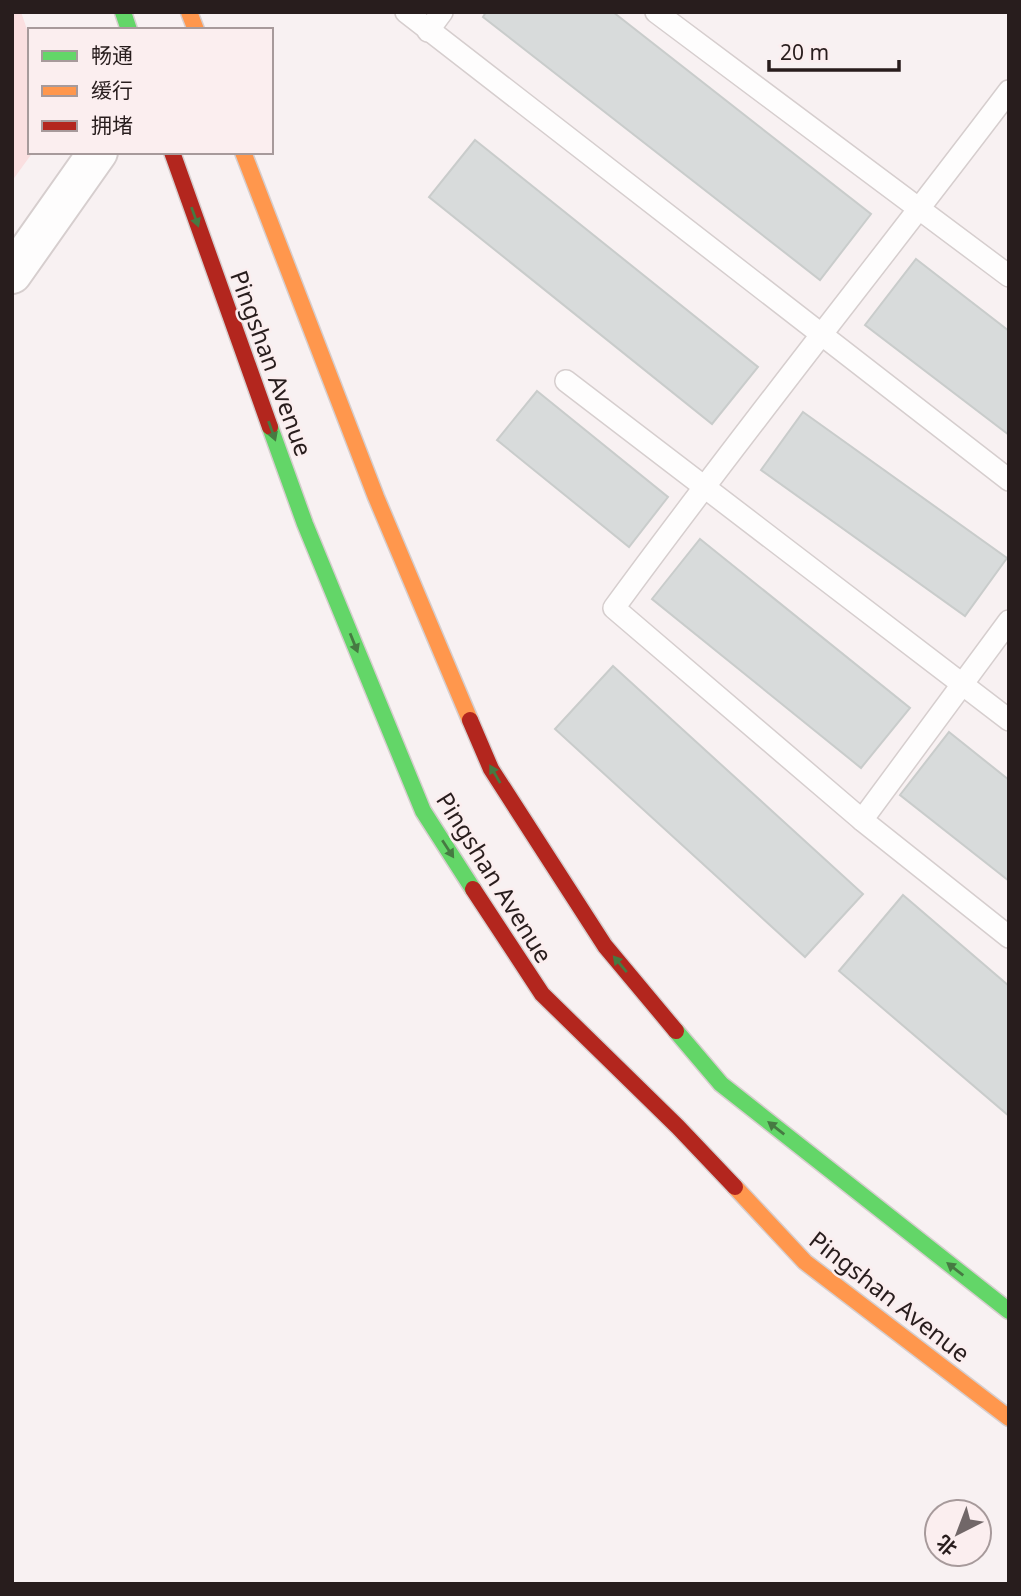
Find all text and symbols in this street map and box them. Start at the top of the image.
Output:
legend [28,28,273,154]
scale bar [769,28,898,72]
text: 20 m [780,38,829,66]
text: 畅通 [91,41,133,69]
text: 缓行 [91,76,133,104]
text: 拥堵 [91,111,133,139]
one-way arrow [190,206,201,227]
street label: Pingshan Avenue [223,266,321,460]
one-way arrow [267,420,278,441]
one-way arrow [349,632,360,653]
one-way arrow [488,765,501,784]
street label: Pingshan Avenue [429,785,561,969]
one-way arrow [442,840,455,859]
one-way arrow [612,955,628,973]
one-way arrow [768,1120,786,1135]
street label: Pingshan Avenue [803,1223,977,1369]
one-way arrow [946,1262,964,1276]
north arrow [923,1498,993,1568]
text: 北 [931,1530,962,1562]

